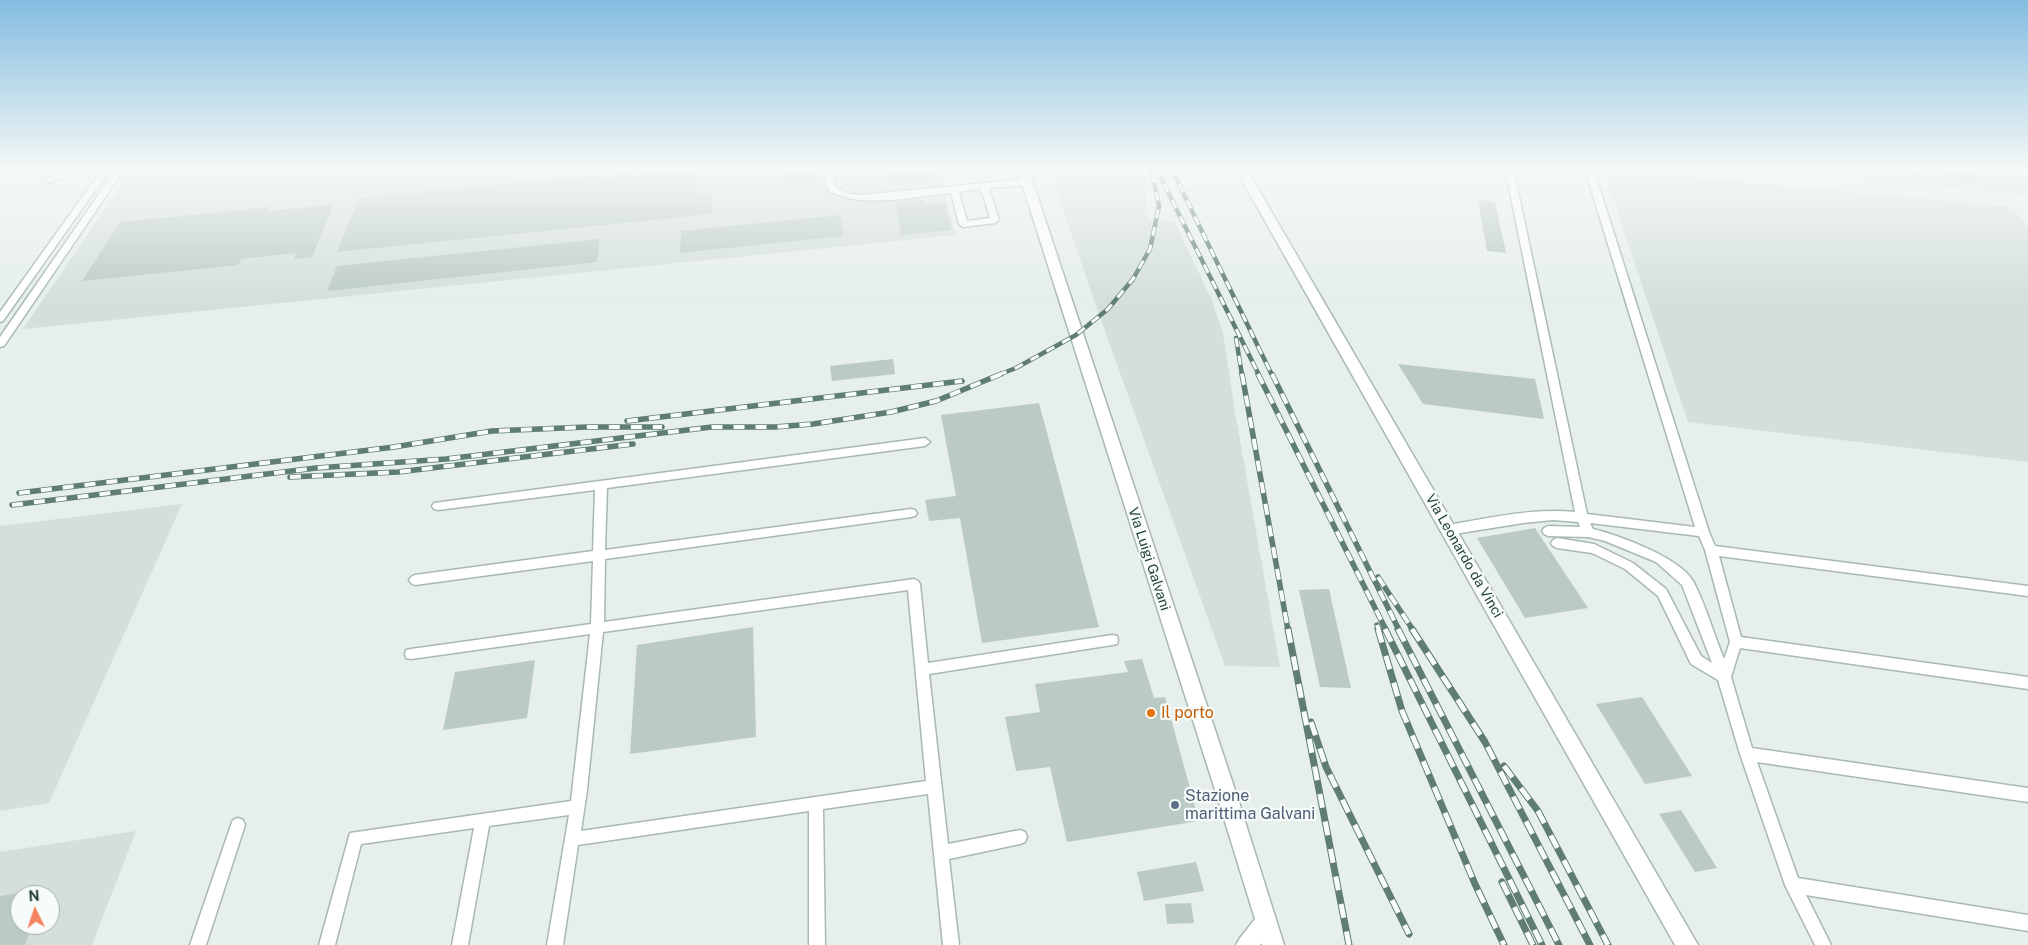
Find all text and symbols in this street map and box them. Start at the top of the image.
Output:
street label: Via Leonardo da Vinci [1422,491,1506,621]
street label: Via Luigi Galvani [1124,505,1174,613]
place label: Il porto [1161,703,1214,723]
marker: Il porto [1145,707,1157,719]
place label: Stazione marittima Galvani [1185,786,1315,824]
marker: Stazione marittima Galvani [1169,799,1181,811]
north arrow [10,885,60,935]
text: N [28,888,40,904]

